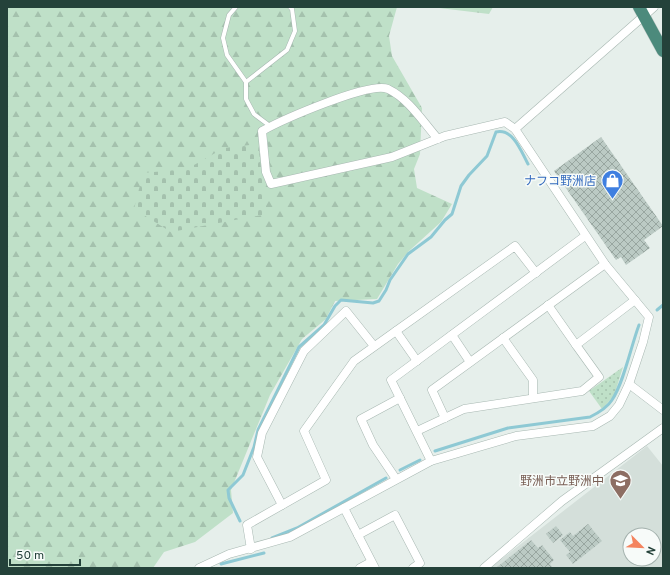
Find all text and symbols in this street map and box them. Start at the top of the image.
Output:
shop icon: ナフコ野洲店 [599,168,625,201]
place label: ナフコ野洲店 [524,174,596,190]
school or university icon: 野洲市立野洲中 [607,468,633,501]
place label: 野洲市立野洲中 [520,474,604,490]
north arrow [622,527,662,567]
scale bar [10,541,80,567]
text: N [642,544,658,557]
text: 50 m [16,548,44,564]

